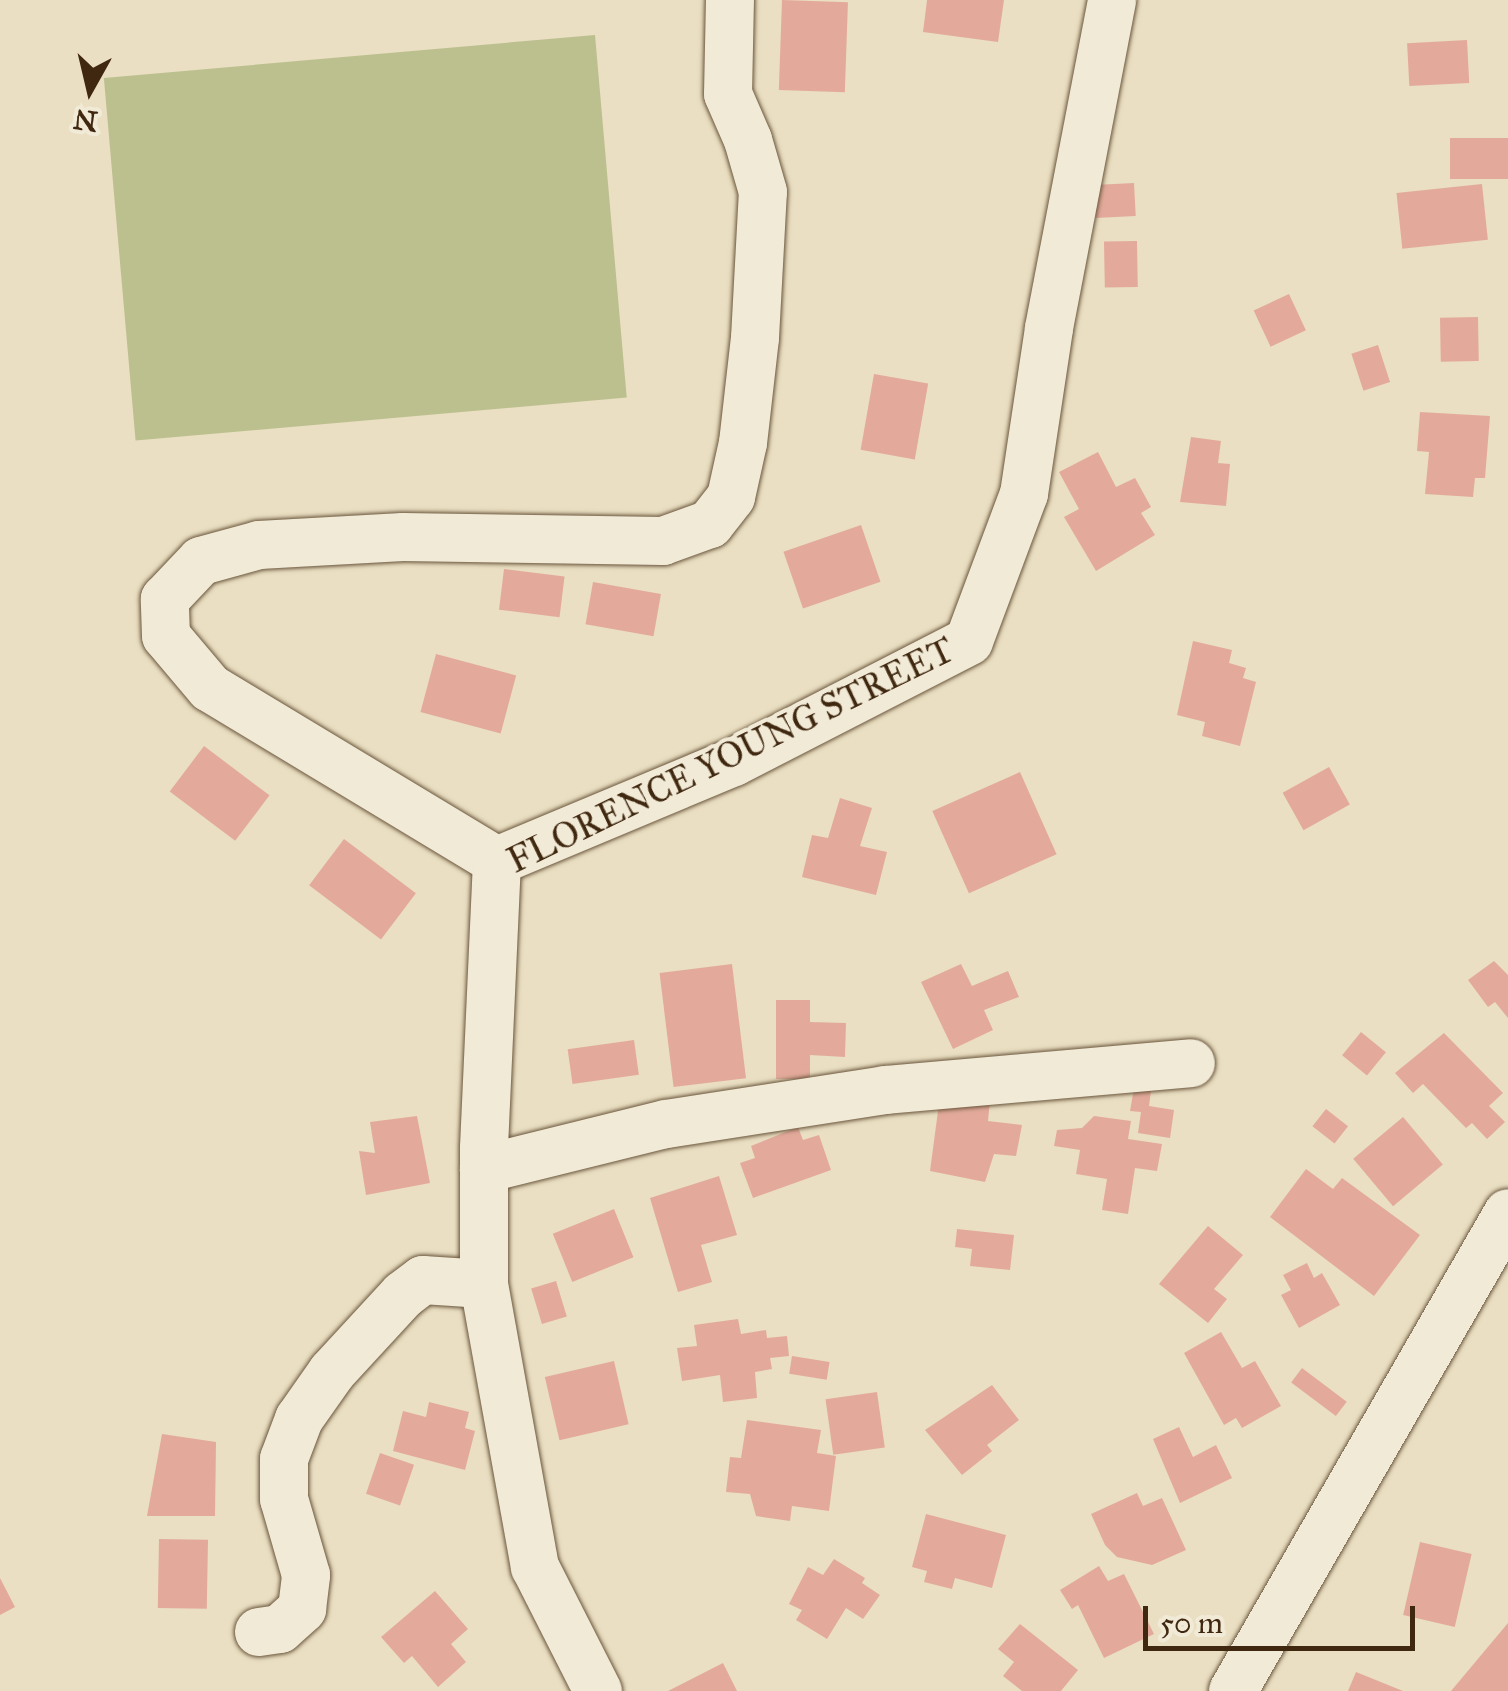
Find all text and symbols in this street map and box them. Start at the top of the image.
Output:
north arrow [40,40,140,140]
text: N [72,101,100,139]
street label: FLORENCE YOUNG STREET [501,629,961,883]
scale bar [1148,1586,1420,1648]
text: 50 m [1160,1605,1223,1641]

